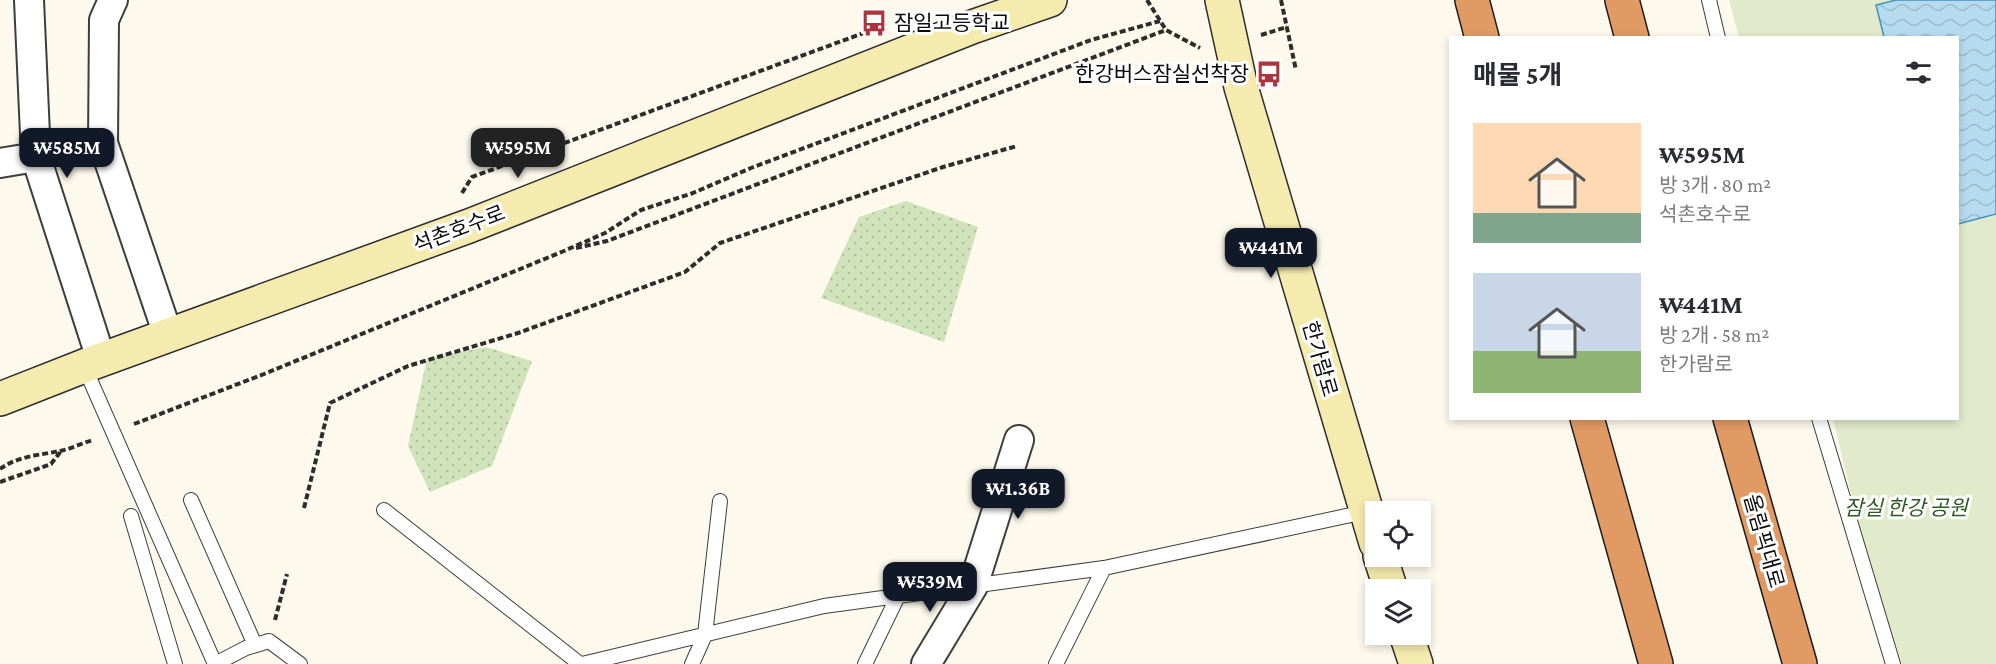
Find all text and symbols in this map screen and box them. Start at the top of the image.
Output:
bus stop icon: 잠일고등학교 [859,8,889,38]
place label: 잠일고등학교 [894,11,1010,35]
icon: filters [1902,56,1935,89]
bus stop icon: 한강버스잠실선착장 [1254,59,1284,89]
text: 매물 5개 [1473,61,1563,90]
place label: 한강버스잠실선착장 [1075,62,1249,86]
pin: ₩585M [25,128,109,179]
pin: ₩595M [476,128,560,179]
text: ₩585M [33,136,101,158]
text: ₩595M [485,136,551,158]
text: ₩595M [1659,140,1745,169]
icon: home [1521,147,1593,219]
text: 방 3개 · 80 m² [1659,174,1771,196]
street label: 석촌호수로 [410,200,508,258]
text: 석촌호수로 [1659,203,1751,225]
pin: ₩441M [1229,228,1313,279]
text: ₩441M [1239,236,1303,258]
text: ₩441M [1659,290,1743,319]
icon: home [1521,297,1593,369]
street label: 한가람로 [1298,319,1342,399]
text: 방 2개 · 58 m² [1659,324,1769,346]
text: 한가람로 [1659,353,1733,375]
pin: ₩1.36B [969,469,1067,520]
text: ₩1.36B [986,477,1050,499]
street label: 올림픽대로 [1739,491,1789,591]
park label: 잠실 한강 공원 [1844,496,1970,520]
map controls [1365,501,1431,645]
button: locate [1365,501,1431,567]
pin: ₩539M [888,562,972,613]
text: ₩539M [897,570,963,592]
button: layers [1365,579,1431,645]

